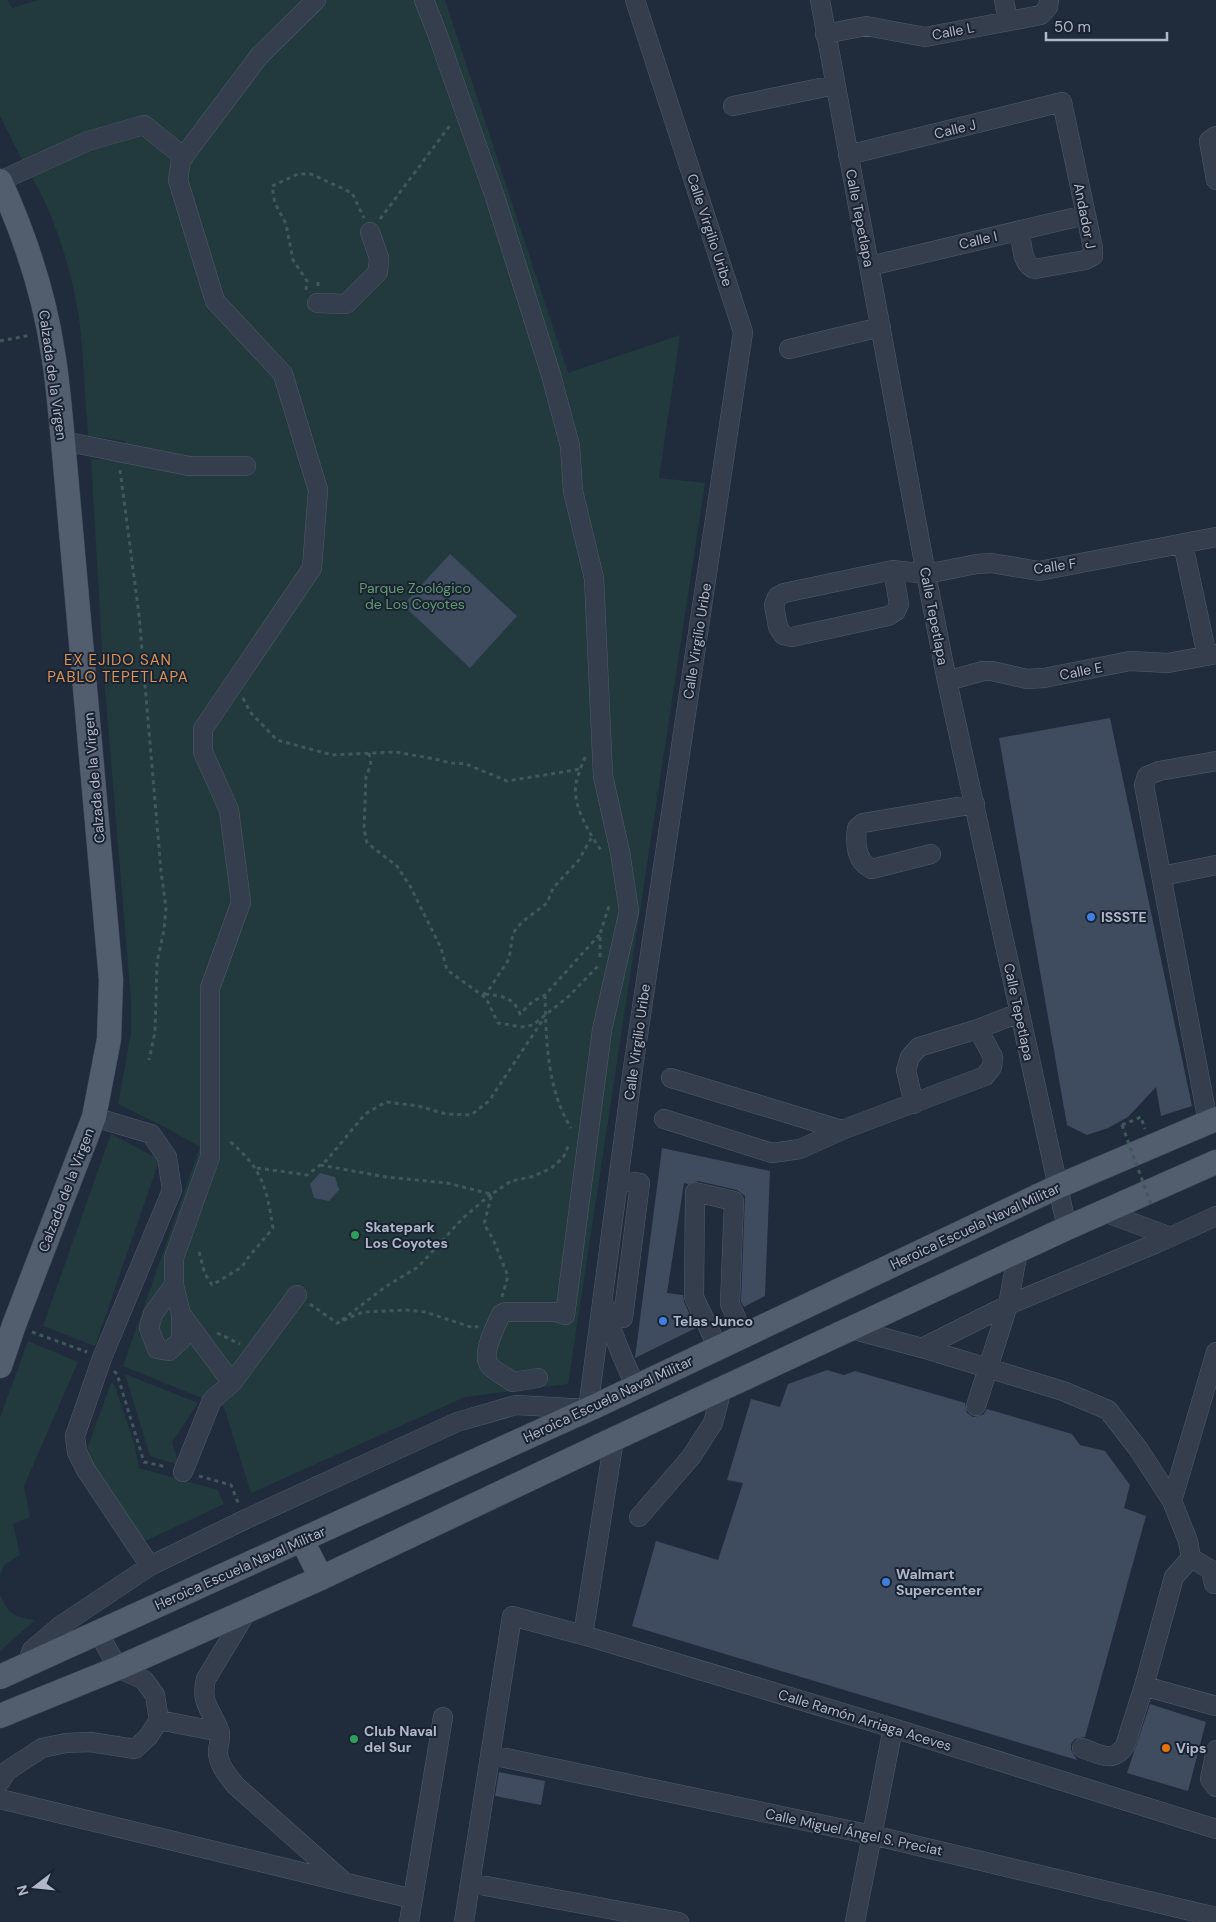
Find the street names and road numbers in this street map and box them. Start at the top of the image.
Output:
street label: Calle L [930,18,976,44]
street label: Calle J [932,115,978,143]
street label: Calle Tepetlapa [842,168,878,268]
street label: Calle Virgilio Uribe [683,171,737,289]
street label: Andador J [1070,182,1100,250]
street label: Calle I [957,227,999,253]
street label: Calzada de la Virgen [35,309,71,441]
street label: Calle F [1032,554,1078,578]
street label: Calle Tepetlapa [916,566,952,666]
street label: Calle Virgilio Uribe [679,582,715,700]
street label: Calle E [1058,658,1104,684]
street label: Calzada de la Virgen [79,712,109,844]
street label: Calle Tepetlapa [1000,962,1038,1062]
street label: Calle Virgilio Uribe [620,983,654,1101]
street label: Calzada de la Virgen [34,1126,98,1254]
street label: Heroica Escuela Naval Militar [887,1179,1063,1273]
street label: Heroica Escuela Naval Militar [520,1352,696,1446]
street label: Heroica Escuela Naval Militar [152,1522,328,1614]
street label: Calle Ramón Arriaga Aceves [776,1685,954,1755]
street label: Calle Miguel Ángel S. Preciat [764,1804,944,1860]

